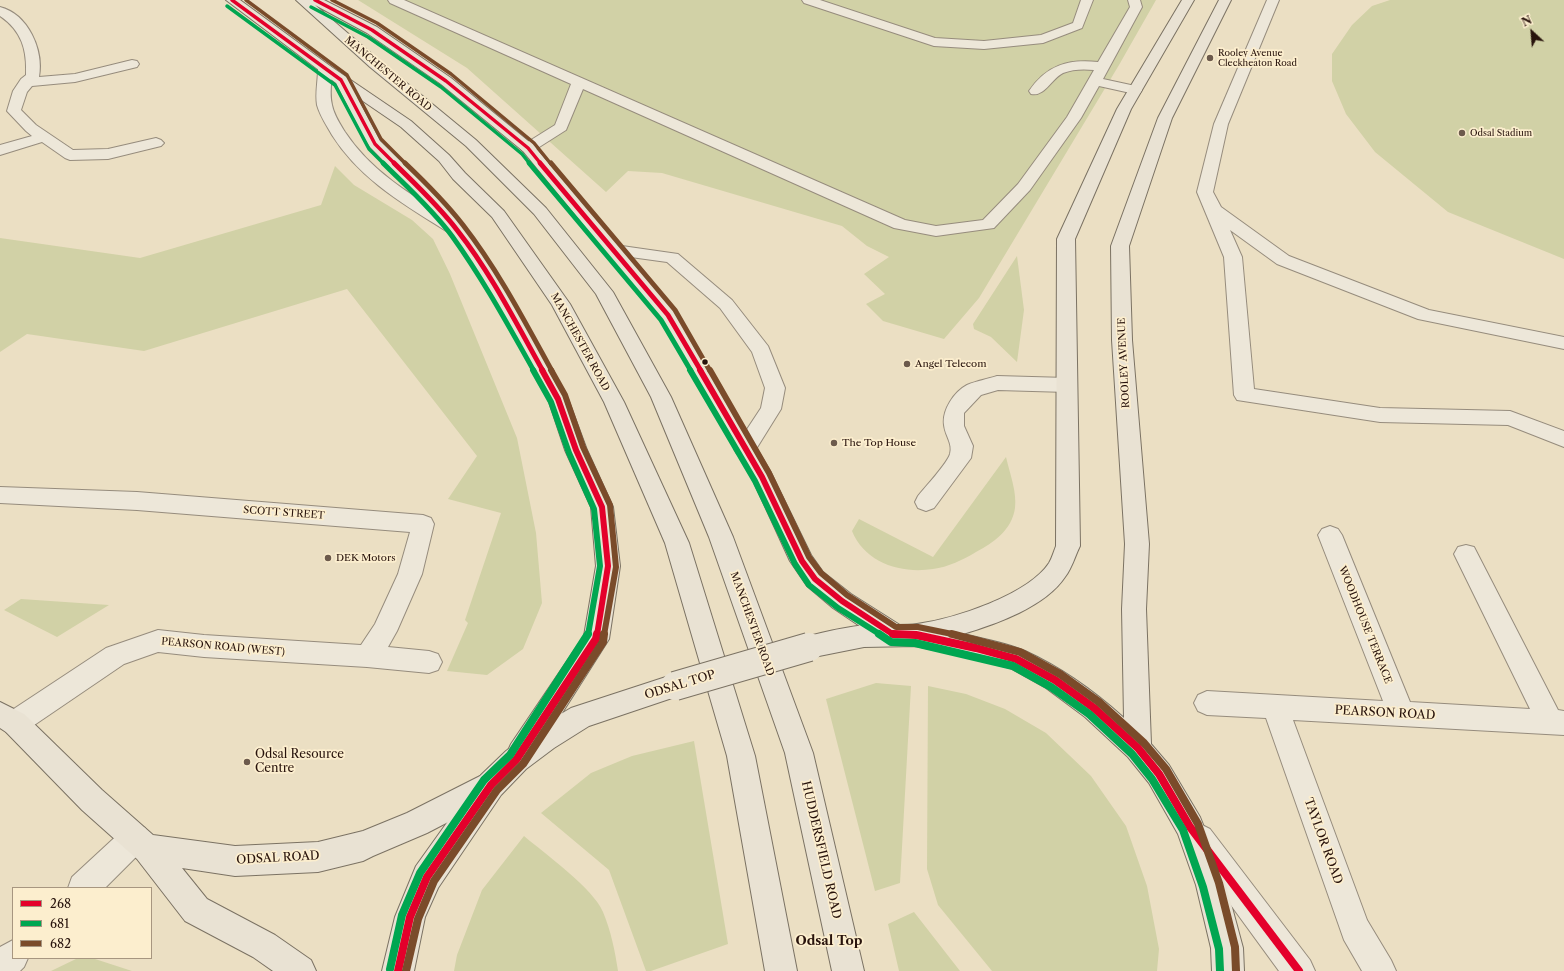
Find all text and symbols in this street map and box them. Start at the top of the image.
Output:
north arrow [1512,12,1552,52]
text: N [1519,13,1534,30]
street label: MANCHESTER ROAD [342,34,434,114]
place label: Rooley Avenue Cleckheaton Road [1218,48,1297,69]
marker: Rooley Avenue Cleckheaton Road [1205,53,1215,63]
marker: Odsal Stadium [1457,128,1467,138]
place label: Odsal Stadium [1470,128,1532,138]
street label: MANCHESTER ROAD [548,291,612,393]
street label: ROOLEY AVENUE [1116,318,1132,408]
unlabelled marker [700,357,710,367]
place label: Angel Telecom [915,358,987,370]
marker: Angel Telecom [902,359,912,369]
place label: The Top House [842,437,916,449]
marker: The Top House [829,438,839,448]
street label: SCOTT STREET [243,504,325,522]
place label: DEK Motors [336,552,396,564]
marker: DEK Motors [323,553,333,563]
street label: WOODHOUSE TERRACE [1336,564,1394,686]
street label: MANCHESTER ROAD [728,570,776,678]
street label: PEARSON ROAD (WEST) [161,636,285,658]
street label: ODSAL TOP [643,667,717,703]
street label: PEARSON ROAD [1334,703,1436,723]
place label: Odsal Resource Centre [255,748,344,776]
marker: Odsal Resource Centre [242,757,252,767]
street label: HUDDERSFIELD ROAD [798,780,844,920]
street label: TAYLOR ROAD [1301,796,1345,886]
street label: ODSAL ROAD [236,849,320,867]
legend [12,887,152,959]
text: 268 [50,896,71,911]
text: 681 [50,916,69,931]
district label: Odsal Top [795,933,863,949]
text: 682 [50,936,71,951]

